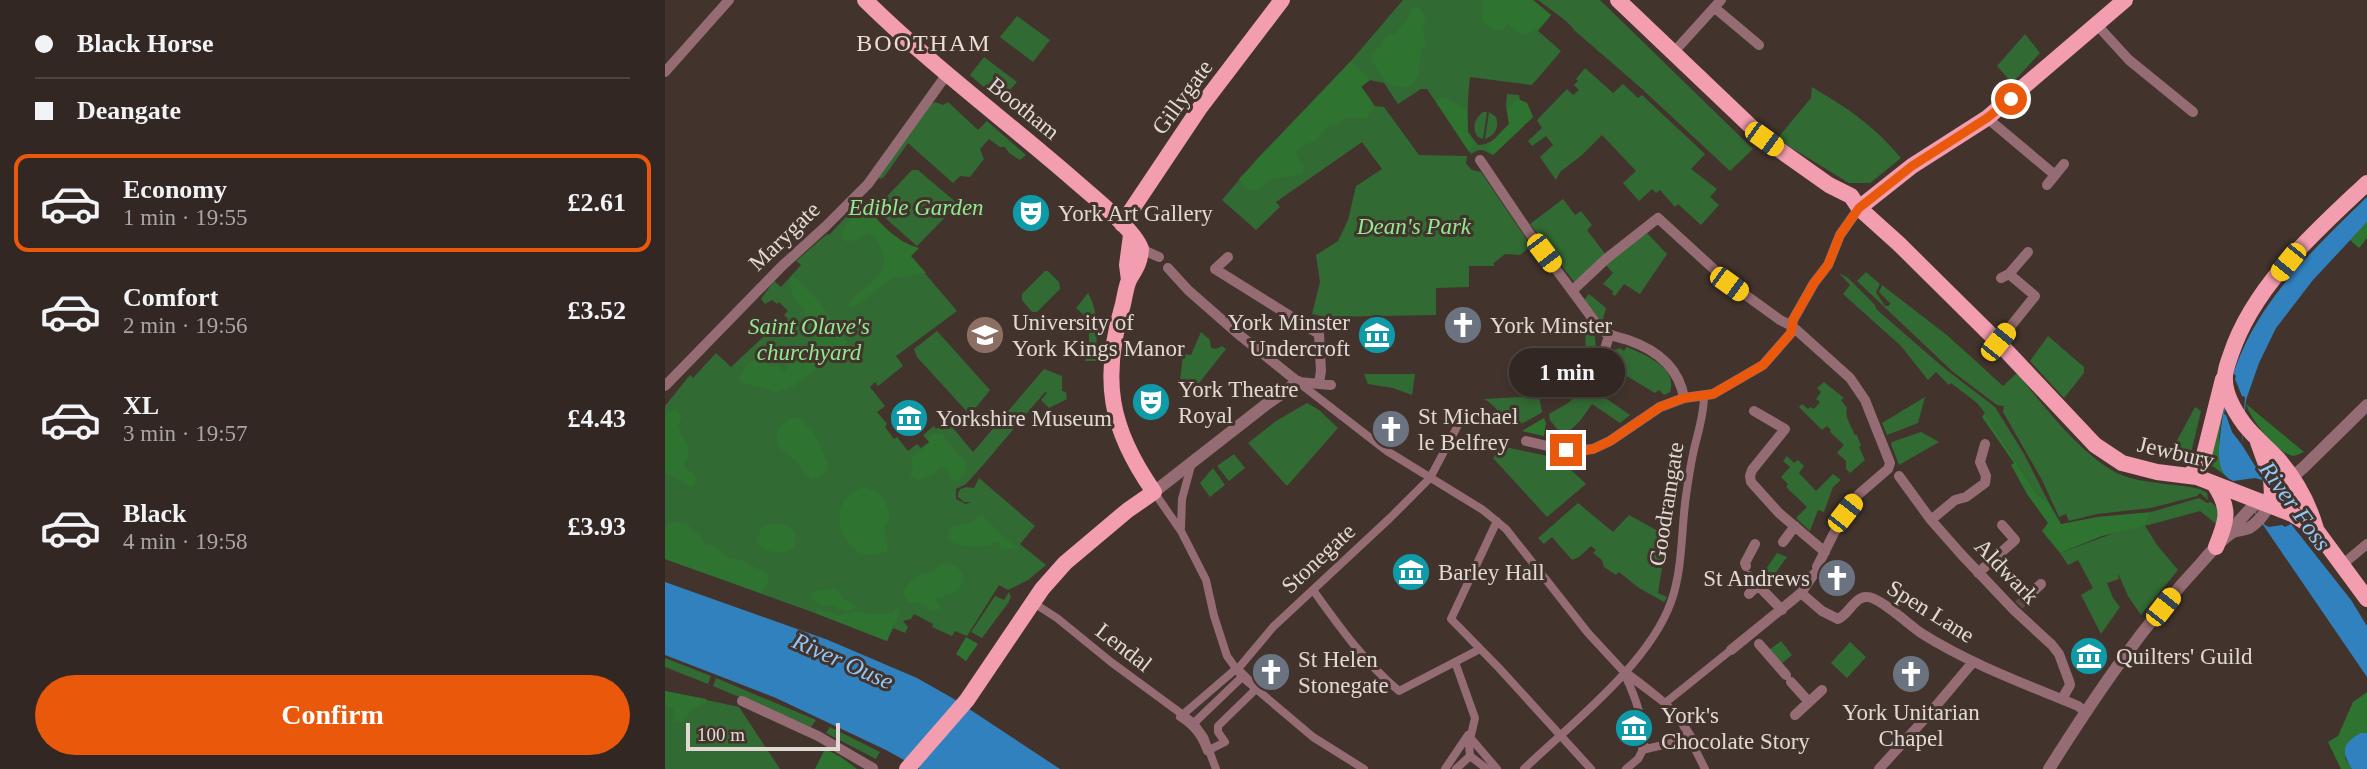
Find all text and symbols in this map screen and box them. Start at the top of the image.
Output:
text: Black Horse [77,29,214,58]
district label: BOOTHAM [856,30,992,56]
street label: Gillygate [1147,55,1218,139]
street label: Bootham [983,72,1064,145]
route start [1995,83,2027,115]
text: Deangate [77,96,181,125]
car [1741,118,1788,160]
icon: car [39,172,102,235]
text: Economy [123,175,227,204]
text: £2.61 [568,188,626,217]
theatre icon: York Art Gallery [1010,192,1052,234]
park label: Edible Garden [847,195,984,220]
street label: Marygate [744,197,825,276]
place label: York Art Gallery [1058,201,1213,226]
text: 1 min · 19:55 [123,205,248,230]
park label: Dean's Park [1356,214,1472,239]
car [1523,230,1566,276]
car [2267,239,2310,285]
car [1706,263,1753,305]
icon: car [39,280,102,343]
text: Comfort [123,283,218,312]
text: £3.52 [568,296,626,325]
church icon: York Minster [1442,304,1484,346]
place label: University of York Kings Manor [1012,310,1185,361]
place label: York Minster Undercroft [1228,310,1351,361]
text: 2 min · 19:56 [123,313,248,338]
place label: York Minster [1490,313,1613,338]
park label: Saint Olave's churchyard [748,314,870,365]
school or university icon: University of York Kings Manor [964,314,1006,356]
museum icon: York Minster Undercroft [1356,314,1398,356]
car [1977,319,2020,365]
callout: 1 min [1508,349,1624,398]
text: 1 min [1539,360,1595,385]
place label: York Theatre Royal [1178,377,1299,428]
theatre icon: York Theatre Royal [1130,381,1172,423]
icon: car [39,388,102,451]
text: XL [123,391,159,420]
museum icon: Yorkshire Museum [888,397,930,439]
text: £4.43 [568,404,626,433]
place label: St Michael le Belfrey [1418,404,1518,455]
place label: Yorkshire Museum [936,406,1112,431]
church icon: St Michael le Belfrey [1370,408,1412,450]
text: 3 min · 19:57 [123,421,248,446]
street label: Jewbury [2135,432,2217,474]
route end [1550,434,1582,466]
street label: Goodramgate [1644,440,1689,568]
water label: River Foss [2254,456,2336,555]
car [1824,490,1867,536]
icon: car [39,496,102,559]
text: Black [123,499,187,528]
text: £3.93 [568,512,626,541]
street label: Stonegate [1277,518,1360,598]
text: 4 min · 19:58 [123,529,248,554]
street label: Aldwark [1970,534,2044,609]
museum icon: Barley Hall [1390,551,1432,593]
church icon: St Andrews [1816,557,1858,599]
place label: Barley Hall [1438,560,1545,585]
place label: St Andrews [1703,566,1810,591]
street label: Spen Lane [1883,575,1979,648]
car [2142,584,2185,630]
street label: Lendal [1091,618,1157,677]
water label: River Ouse [788,627,898,695]
museum icon: Quilters' Guild [2068,635,2110,677]
place label: Quilters' Guild [2116,644,2253,669]
place label: St Helen Stonegate [1298,647,1389,698]
church icon: St Helen Stonegate [1250,651,1292,693]
church icon: York Unitarian Chapel [1890,653,1932,695]
button: Confirm [35,675,630,755]
place label: York Unitarian Chapel [1842,700,1980,751]
place label: York's Chocolate Story [1661,703,1810,754]
museum icon: York's Chocolate Story [1613,707,1655,749]
scale bar [686,720,840,752]
text: 100 m [697,724,745,745]

